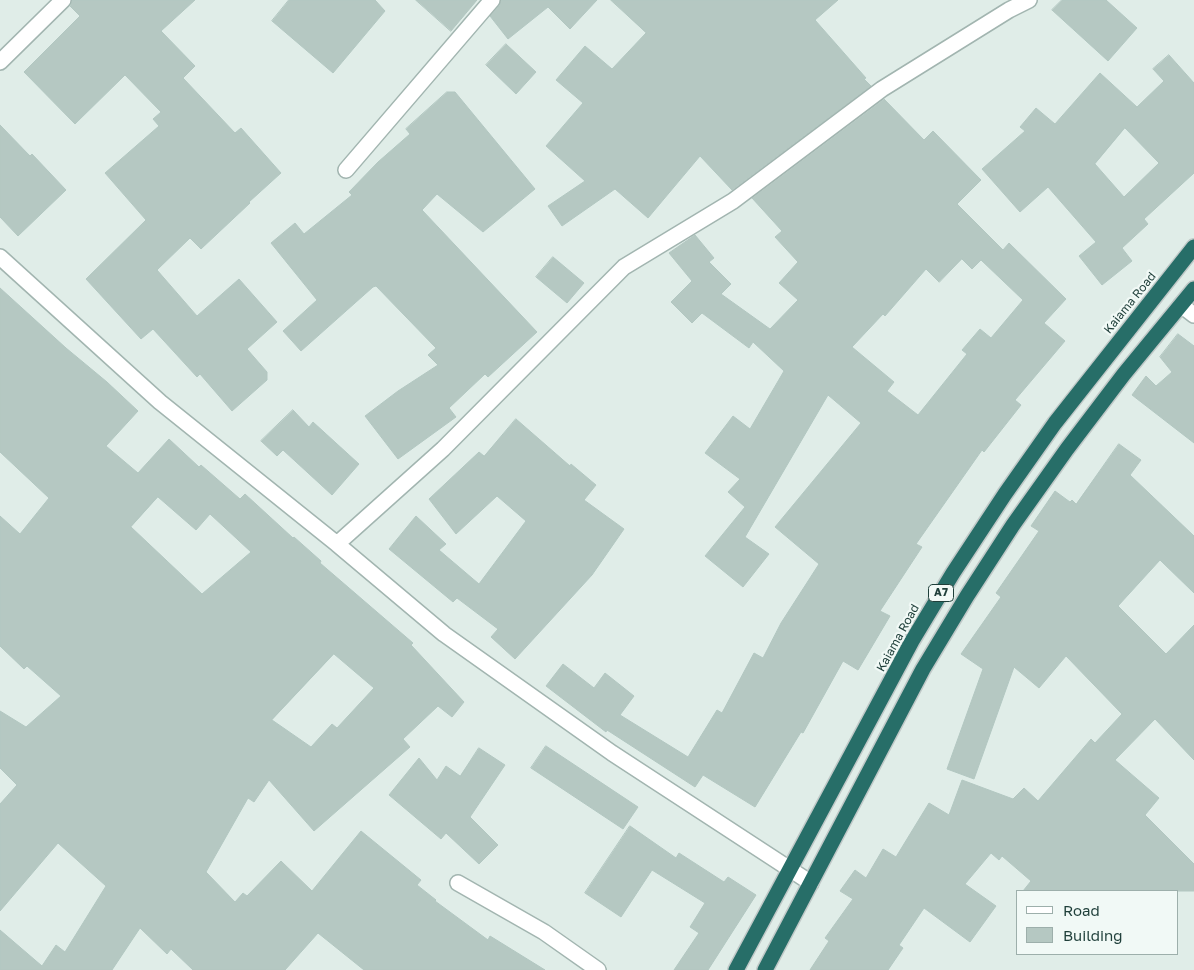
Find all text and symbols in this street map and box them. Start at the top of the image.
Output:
street label: Kaiama Road [1101,269,1159,337]
road number: A7 [928,584,954,602]
street label: Kaiama Road [874,602,922,674]
legend [1016,890,1179,955]
text: Road [1063,901,1100,919]
text: Building [1063,926,1123,944]

